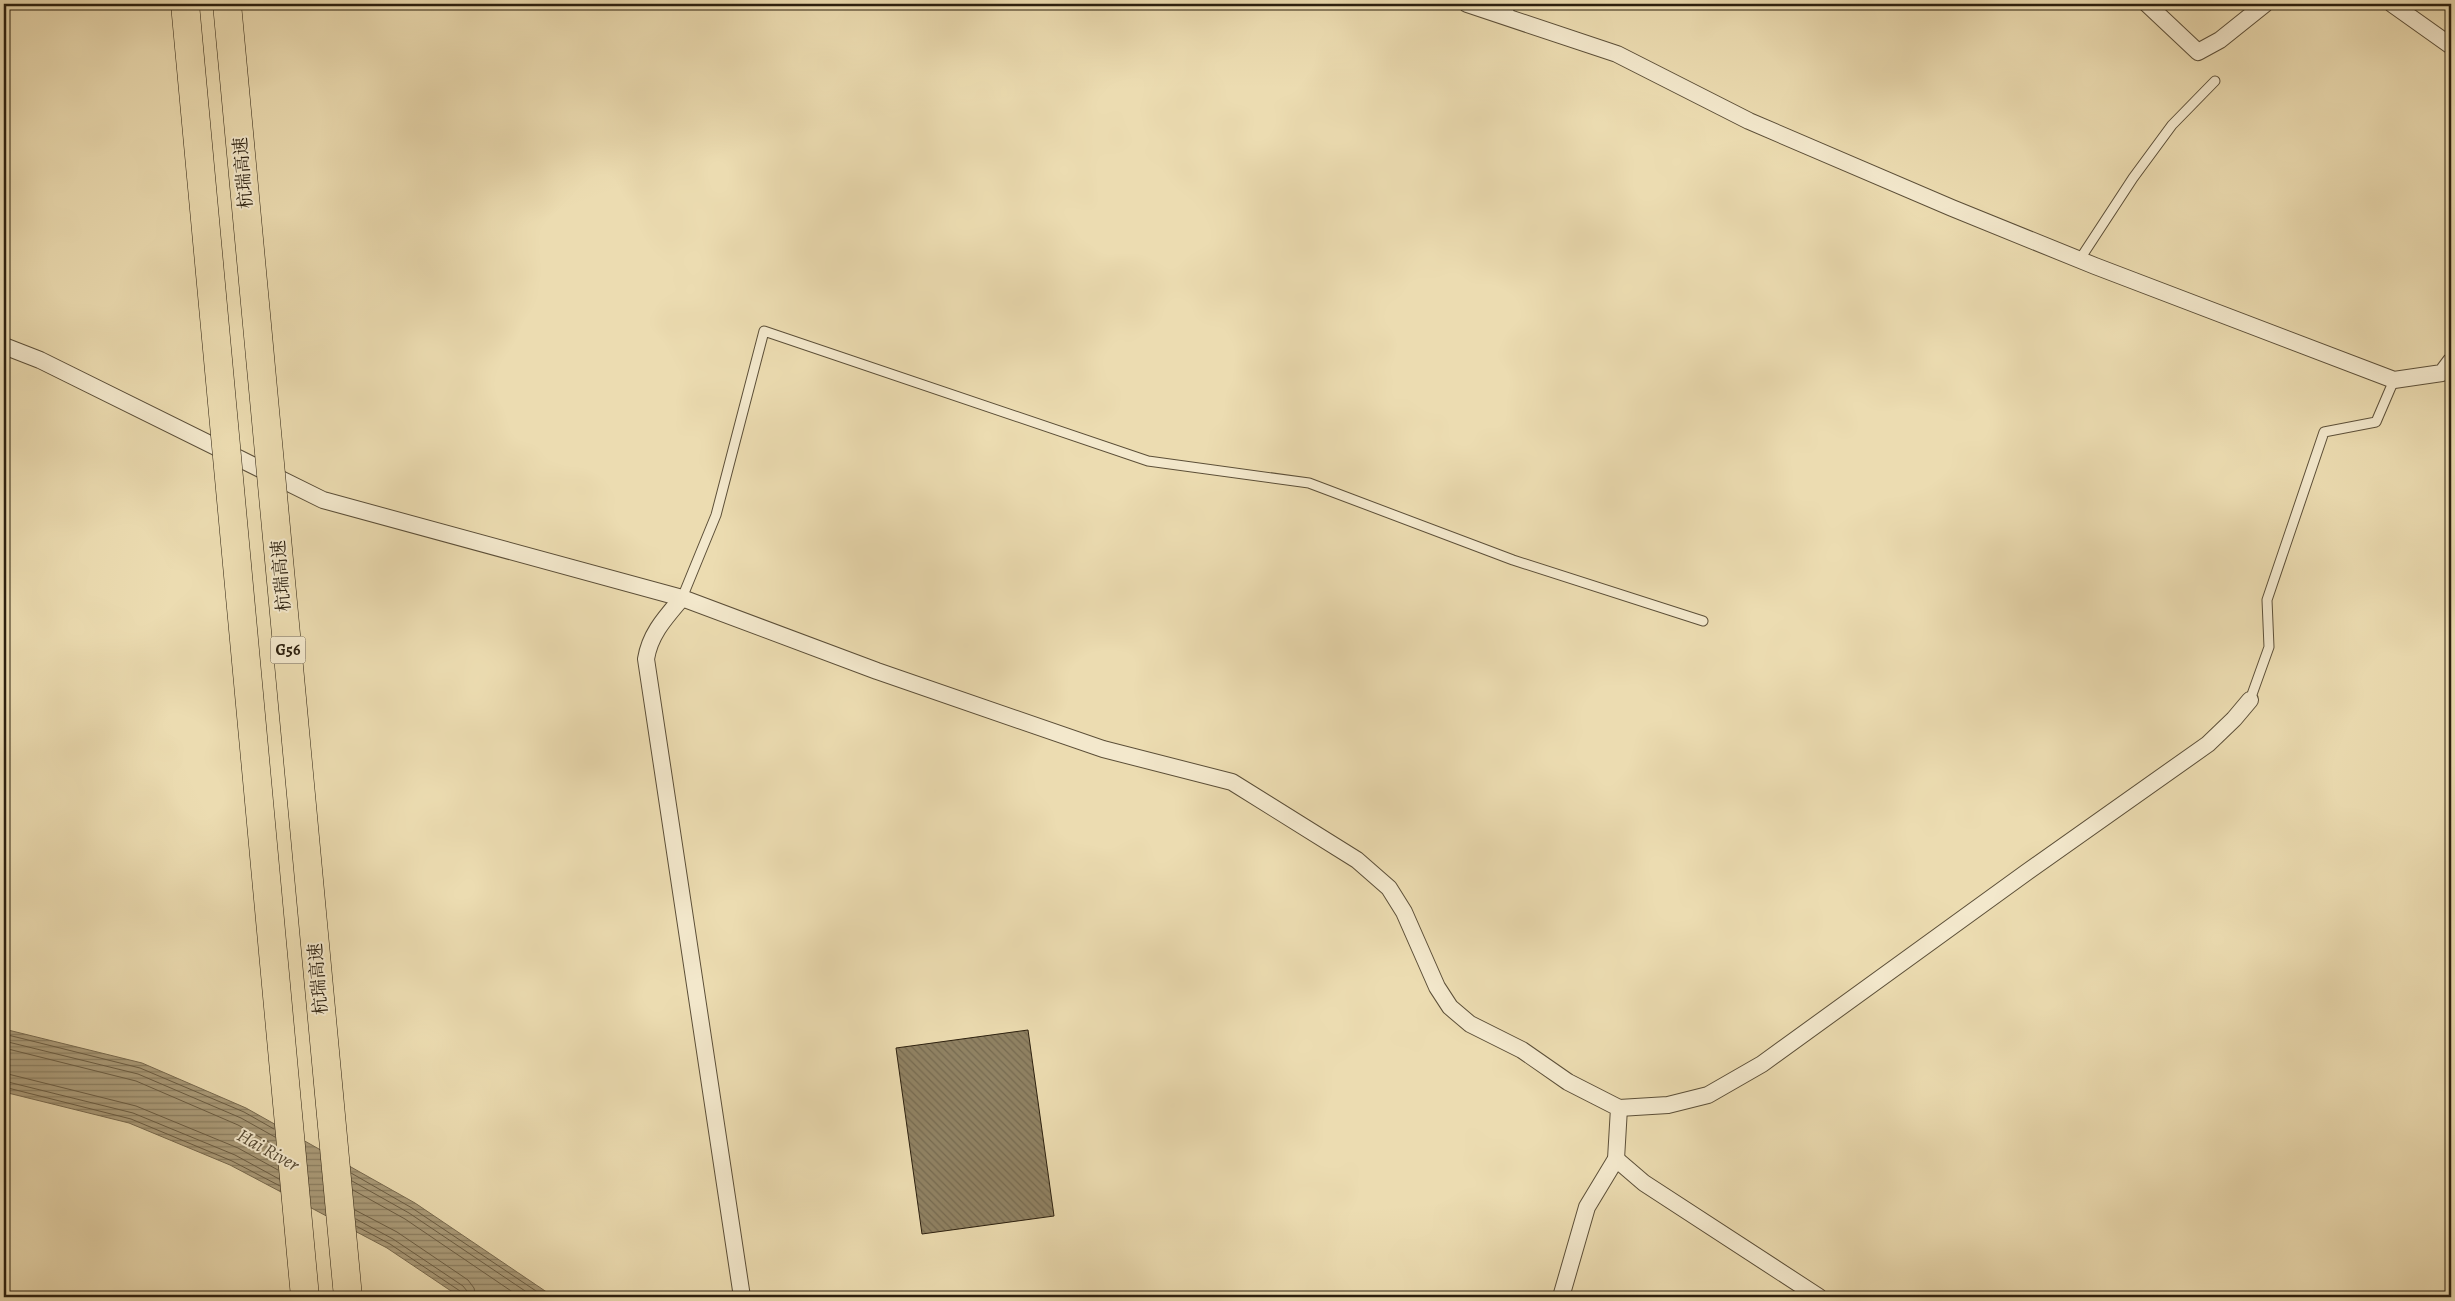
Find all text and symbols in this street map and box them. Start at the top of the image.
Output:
street label: 杭瑞高速 [228,136,258,210]
street label: 杭瑞高速 [266,539,296,613]
road number: G56 [270,636,306,664]
street label: 杭瑞高速 [303,942,333,1016]
water label: Hai River [232,1122,305,1178]

